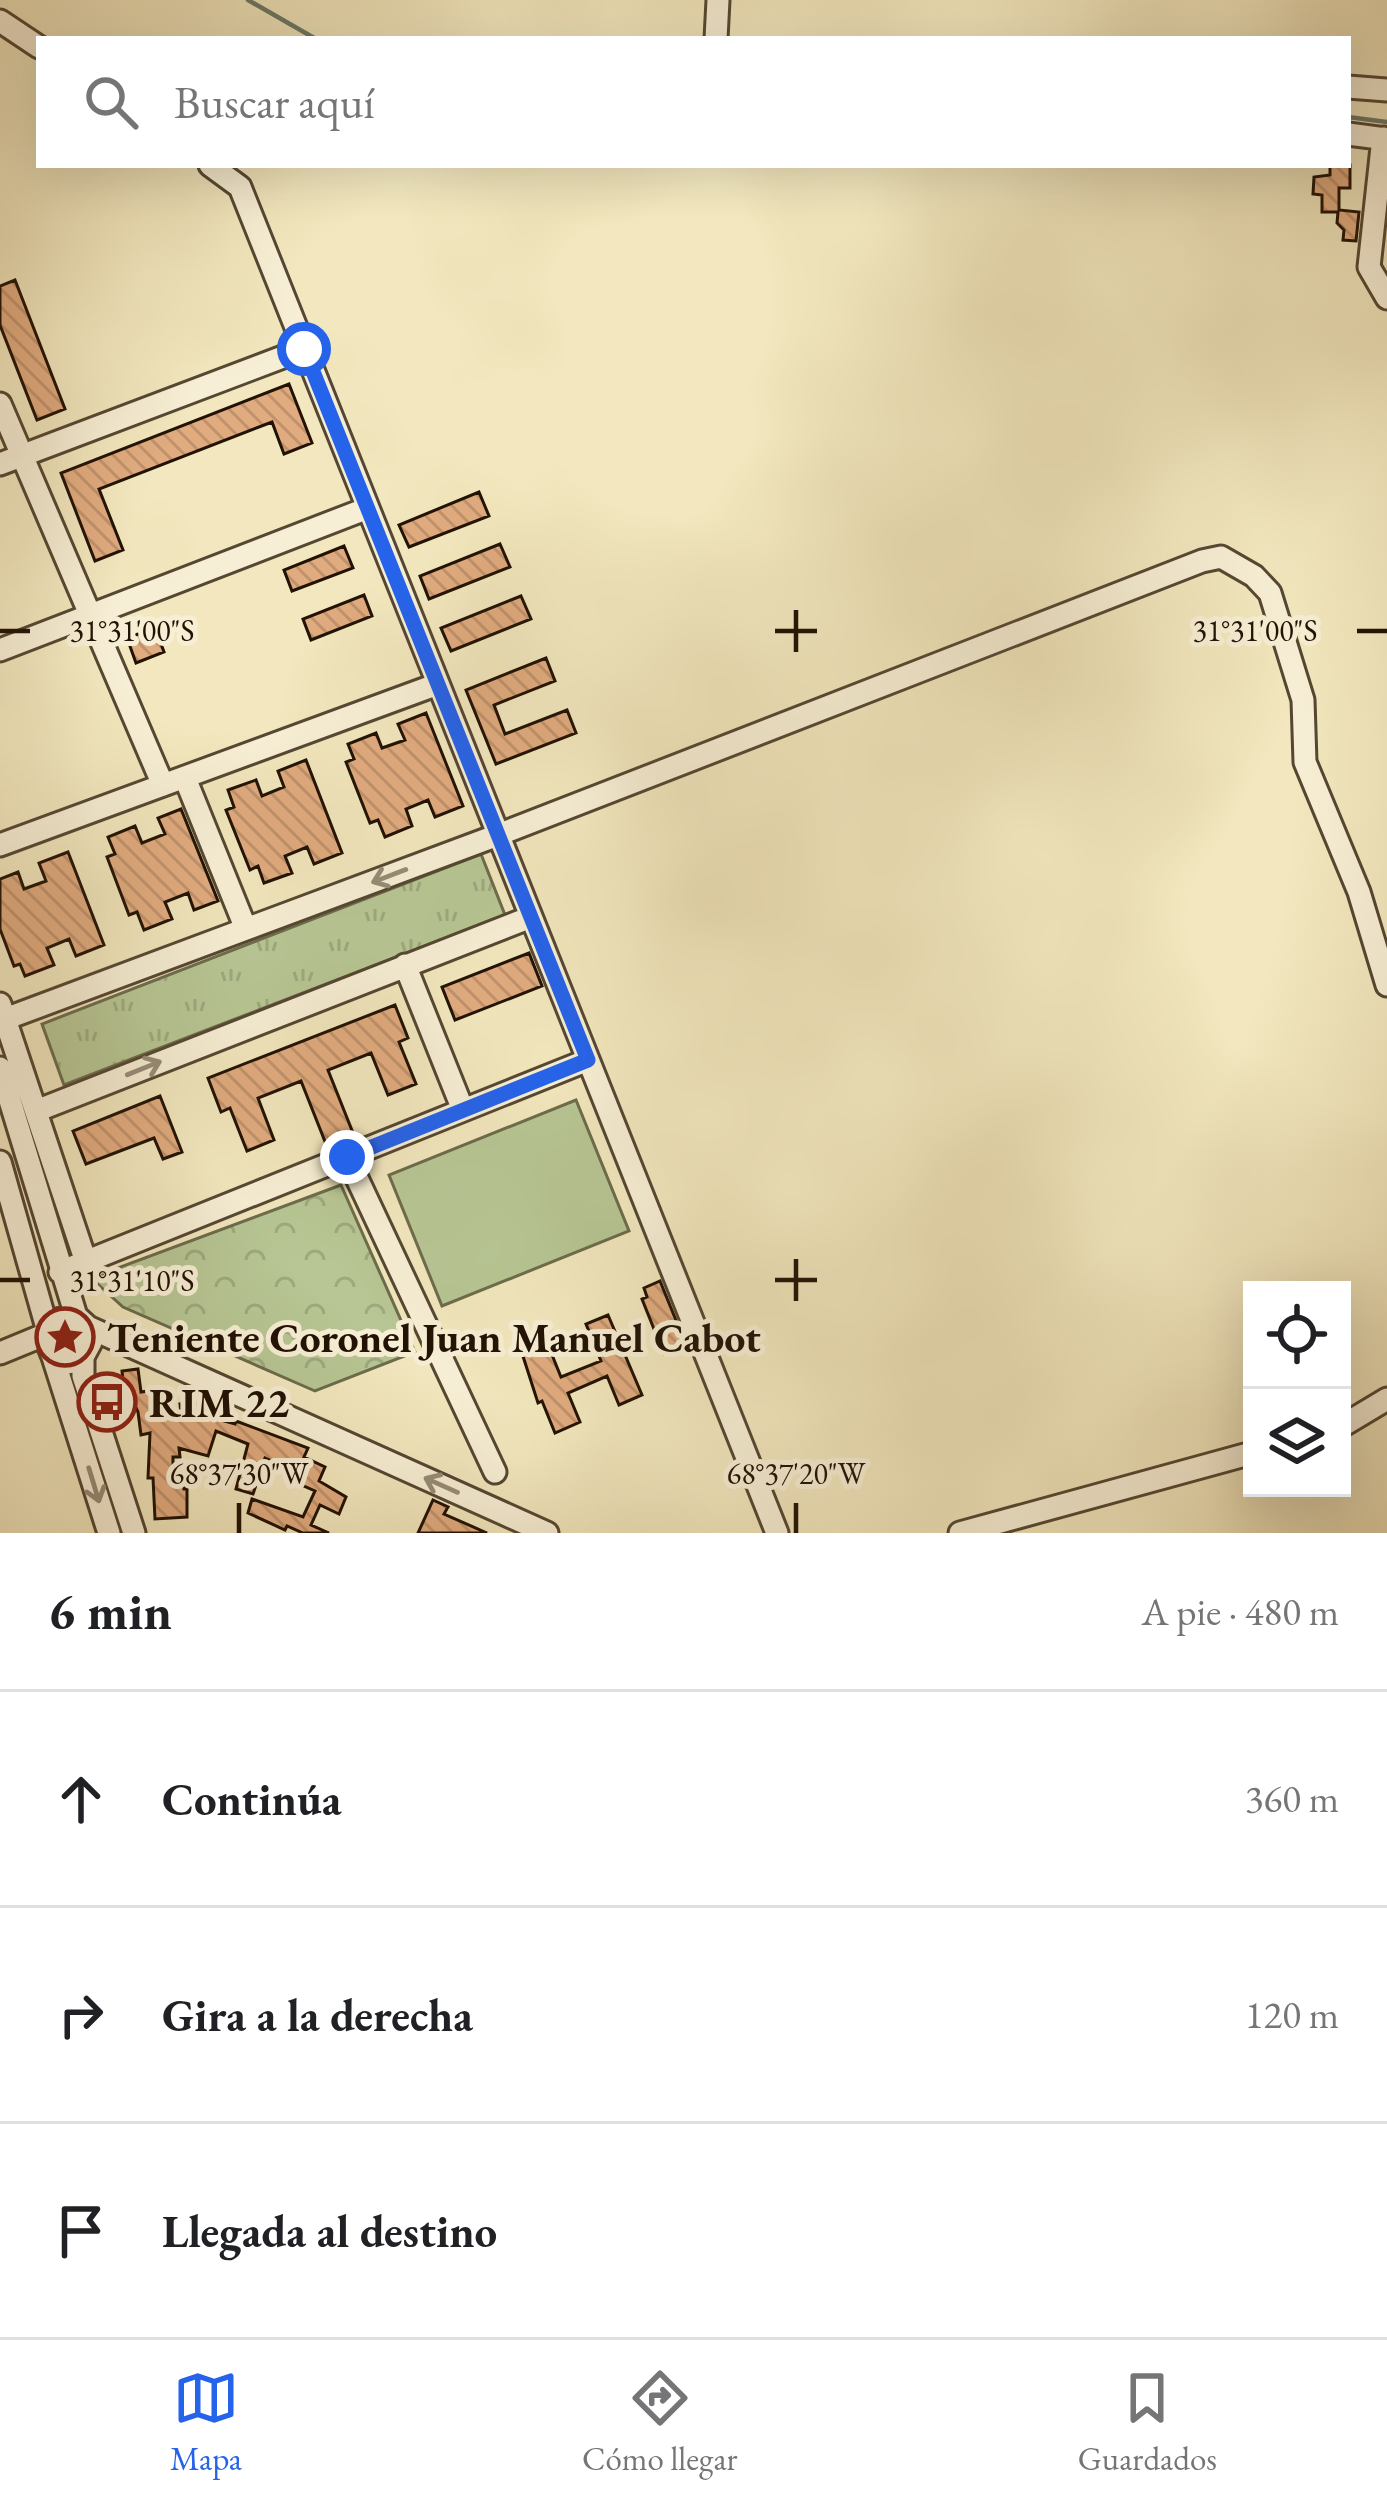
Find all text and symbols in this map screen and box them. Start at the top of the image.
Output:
search box [36,36,1351,168]
icon: search [78,69,144,135]
text: Buscar aquí [174,73,374,131]
route start [277,322,331,376]
text: 31°31'00"S [70,611,194,650]
text: 31°31'00"S [1193,611,1317,650]
one-way arrow [371,866,408,888]
one-way arrow [125,1056,162,1077]
route end [320,1130,374,1184]
text: 31°31'10"S [70,1261,194,1300]
map controls [1243,1281,1351,1497]
button: locate [1243,1281,1351,1389]
place icon: Teniente Coronel Juan Manuel Cabot [34,1306,96,1368]
place label: Teniente Coronel Juan Manuel Cabot [107,1310,761,1365]
bus stop icon: RIM 22 [76,1371,138,1433]
place label: RIM 22 [149,1375,289,1430]
button: layers [1243,1389,1351,1497]
text: 68°37'30"W [170,1454,309,1493]
text: 68°37'20"W [727,1454,866,1493]
one-way arrow [84,1465,106,1503]
one-way arrow [424,1473,460,1495]
text: 6 min [48,1578,172,1644]
text: A pie · 480 m [1142,1586,1339,1637]
icon: ahead [48,1766,114,1832]
text: Continúa [162,1770,341,1828]
text: 360 m [1245,1773,1339,1824]
icon: right [48,1982,114,2048]
text: Gira a la derecha [162,1986,473,2044]
text: 120 m [1245,1989,1339,2040]
icon: arrive [48,2198,114,2264]
text: Llegada al destino [162,2202,497,2260]
tab: Mapa [170,2365,242,2480]
tab: Cómo llegar [582,2365,738,2480]
tab: Guardados [1078,2365,1217,2480]

